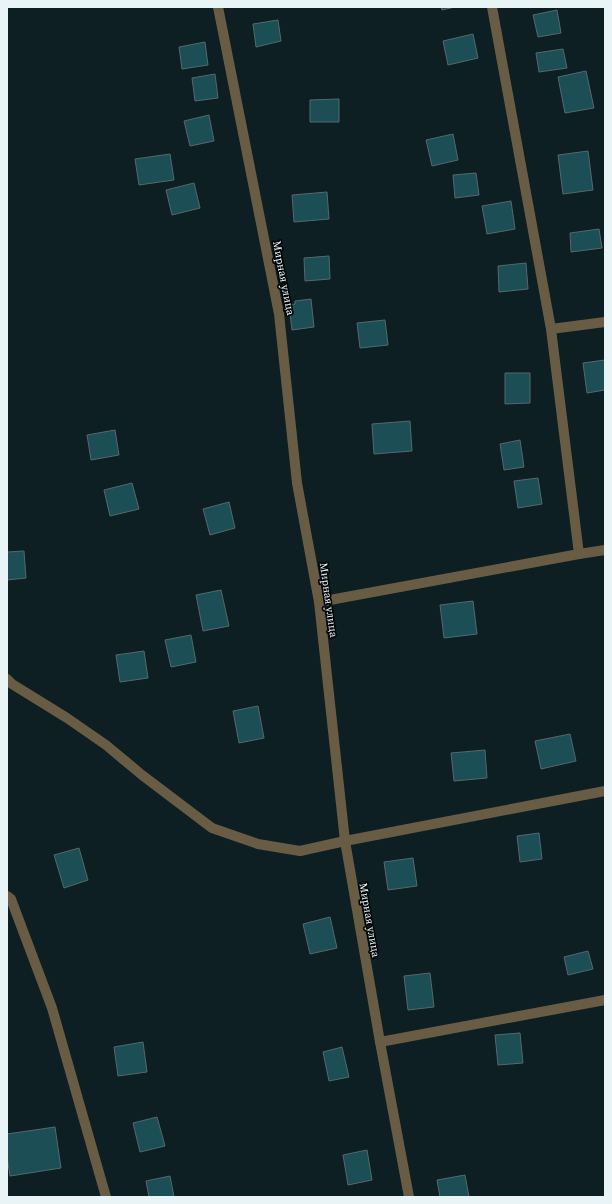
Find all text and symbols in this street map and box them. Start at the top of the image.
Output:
street label: Мирная улица [269,240,298,317]
street label: Мирная улица [316,562,341,639]
street label: Мирная улица [356,882,383,959]

